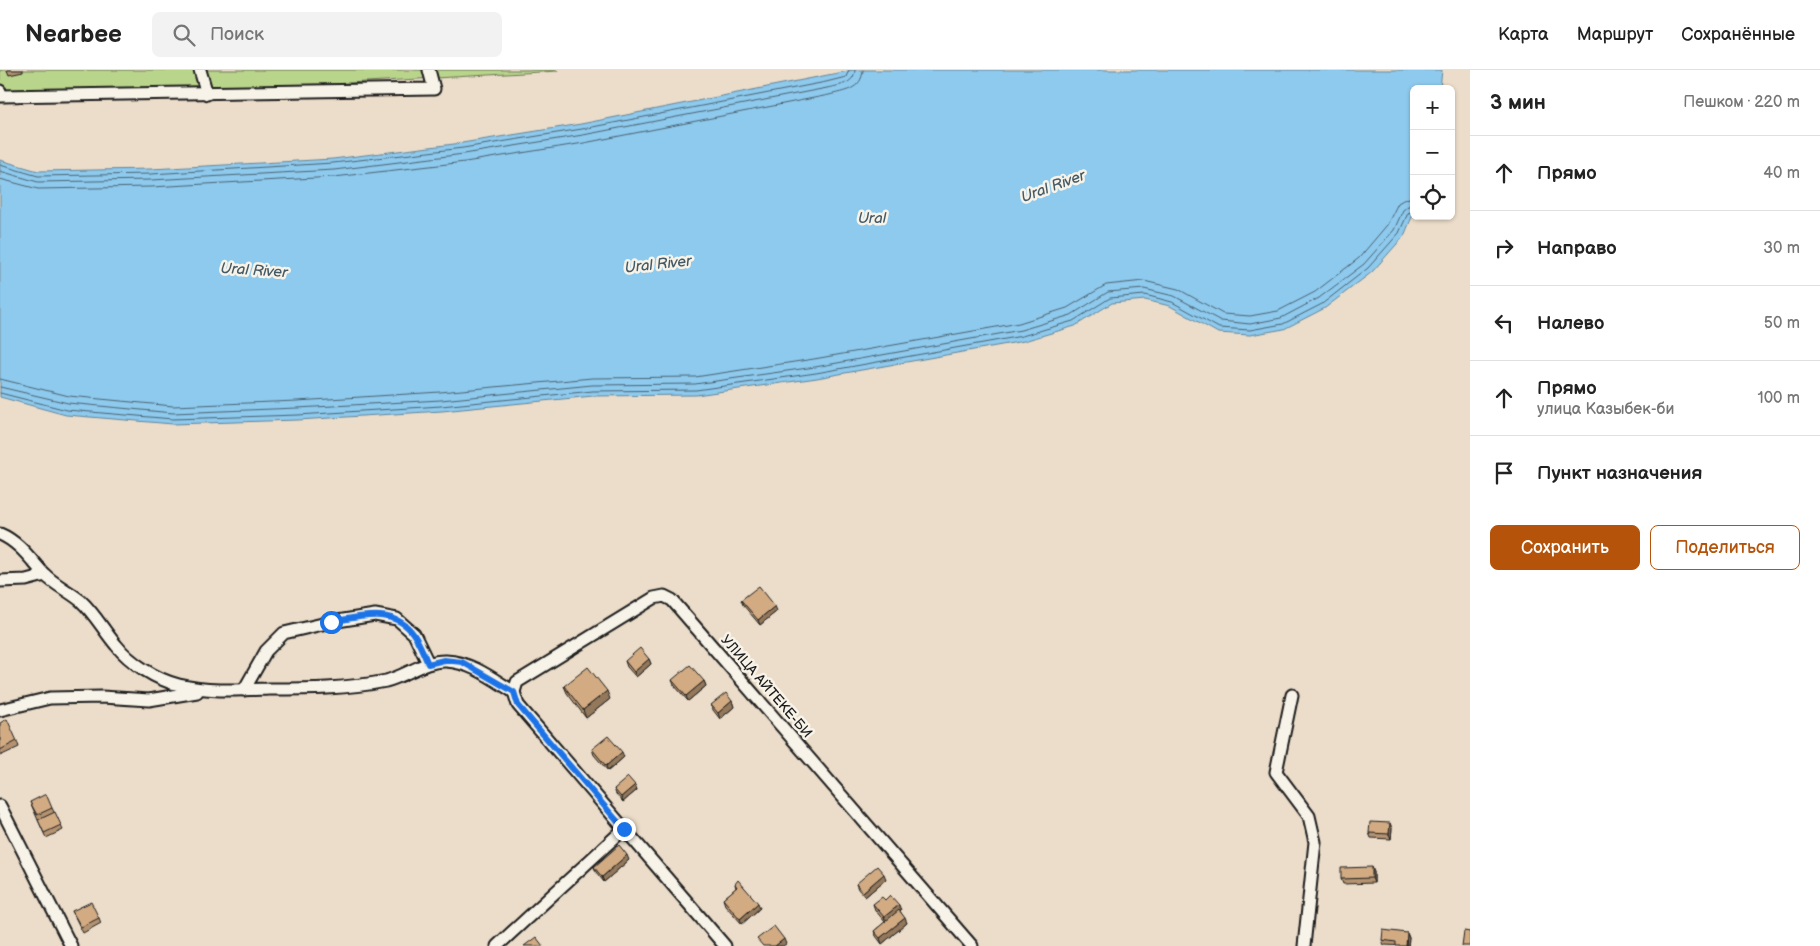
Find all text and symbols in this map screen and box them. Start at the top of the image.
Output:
search box [152,12,502,57]
text: Nearbee [25,20,122,49]
icon: search [170,21,198,49]
text: Поиск [210,23,264,46]
text: Карта [1498,24,1549,45]
text: Маршрут [1577,24,1653,45]
text: Сохранённые [1681,24,1795,45]
map controls [1410,85,1455,220]
button: + [1410,85,1455,130]
text: 3 мин [1490,90,1546,115]
text: Пешком · 220 m [1683,93,1800,112]
button: − [1410,130,1455,175]
icon: ahead [1490,159,1518,187]
text: Прямо [1537,162,1597,185]
text: 40 m [1763,164,1800,183]
water label: Ural River [1018,166,1089,207]
button: locate [1410,175,1455,220]
water label: Ural [858,209,887,228]
icon: right [1490,234,1518,262]
text: Направо [1537,237,1617,260]
text: 30 m [1763,239,1800,258]
water label: Ural River [624,251,694,277]
water label: Ural River [220,259,290,282]
icon: left [1490,309,1518,337]
text: Налево [1537,312,1604,335]
text: 50 m [1764,314,1800,333]
text: Прямо [1537,377,1597,400]
icon: ahead [1490,384,1518,412]
text: 100 m [1757,389,1800,408]
text: улица Казыбек-би [1537,400,1674,419]
icon: arrive [1490,459,1518,487]
text: Пункт назначения [1537,462,1702,485]
button: Сохранить [1490,525,1640,570]
button: Поделиться [1650,525,1800,570]
route start [320,611,343,634]
street label: УЛИЦА АЙТЕКЕ-БИ [717,631,816,741]
route end [613,818,636,841]

